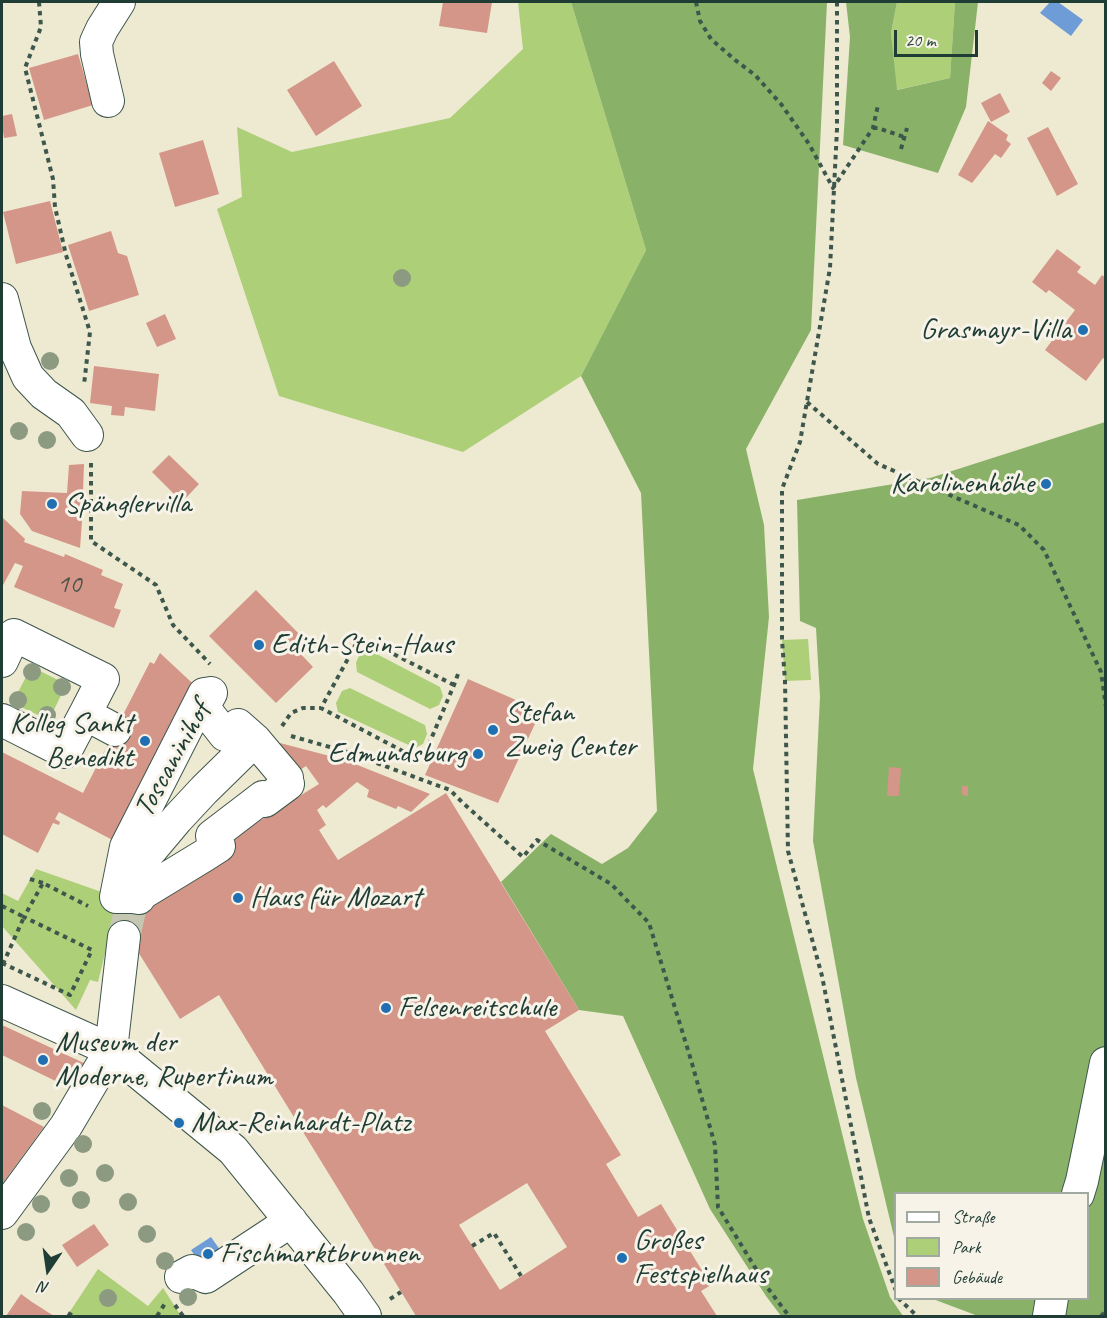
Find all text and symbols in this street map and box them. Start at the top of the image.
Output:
scale bar [897,18,981,56]
text: 20 m [905,29,936,51]
place label: Grasmayr-Villa [920,312,1071,348]
marker: Grasmayr-Villa [1076,323,1090,337]
place label: Karolinenhöhe [890,466,1034,502]
marker: Karolinenhöhe [1039,477,1053,491]
place label: Spänglervilla [64,486,191,522]
marker: Spänglervilla [45,497,59,511]
house number: 10 [57,569,81,601]
place label: Edith-Stein-Haus [271,627,453,663]
marker: Edith-Stein-Haus [252,638,266,652]
place label: Stefan Zweig Center [505,695,636,766]
street label: Toscaninihof [127,696,219,824]
place label: Kolleg Sankt Benedikt [9,706,133,777]
marker: Stefan Zweig Center [486,723,500,737]
marker: Kolleg Sankt Benedikt [138,734,152,748]
place label: Edmundsburg [328,736,466,772]
marker: Edmundsburg [471,747,485,761]
place label: Haus für Mozart [250,880,421,916]
marker: Haus für Mozart [231,891,245,905]
place label: Felsenreitschule [398,990,556,1026]
marker: Felsenreitschule [379,1001,393,1015]
place label: Museum der Moderne, Rupertinum [55,1025,272,1096]
marker: Museum der Moderne, Rupertinum [36,1053,50,1067]
place label: Max-Reinhardt-Platz [191,1105,410,1141]
marker: Max-Reinhardt-Platz [172,1116,186,1130]
legend [894,1192,1089,1300]
text: Straße [952,1206,994,1228]
place label: Großes Festspielhaus [634,1223,767,1294]
place label: Fischmarktbrunnen [220,1236,420,1272]
text: Park [952,1236,981,1258]
north arrow [18,1240,78,1300]
marker: Fischmarktbrunnen [201,1247,215,1261]
marker: Großes Festspielhaus [615,1251,629,1265]
text: Gebäude [952,1266,1002,1288]
text: N [37,1277,51,1298]

